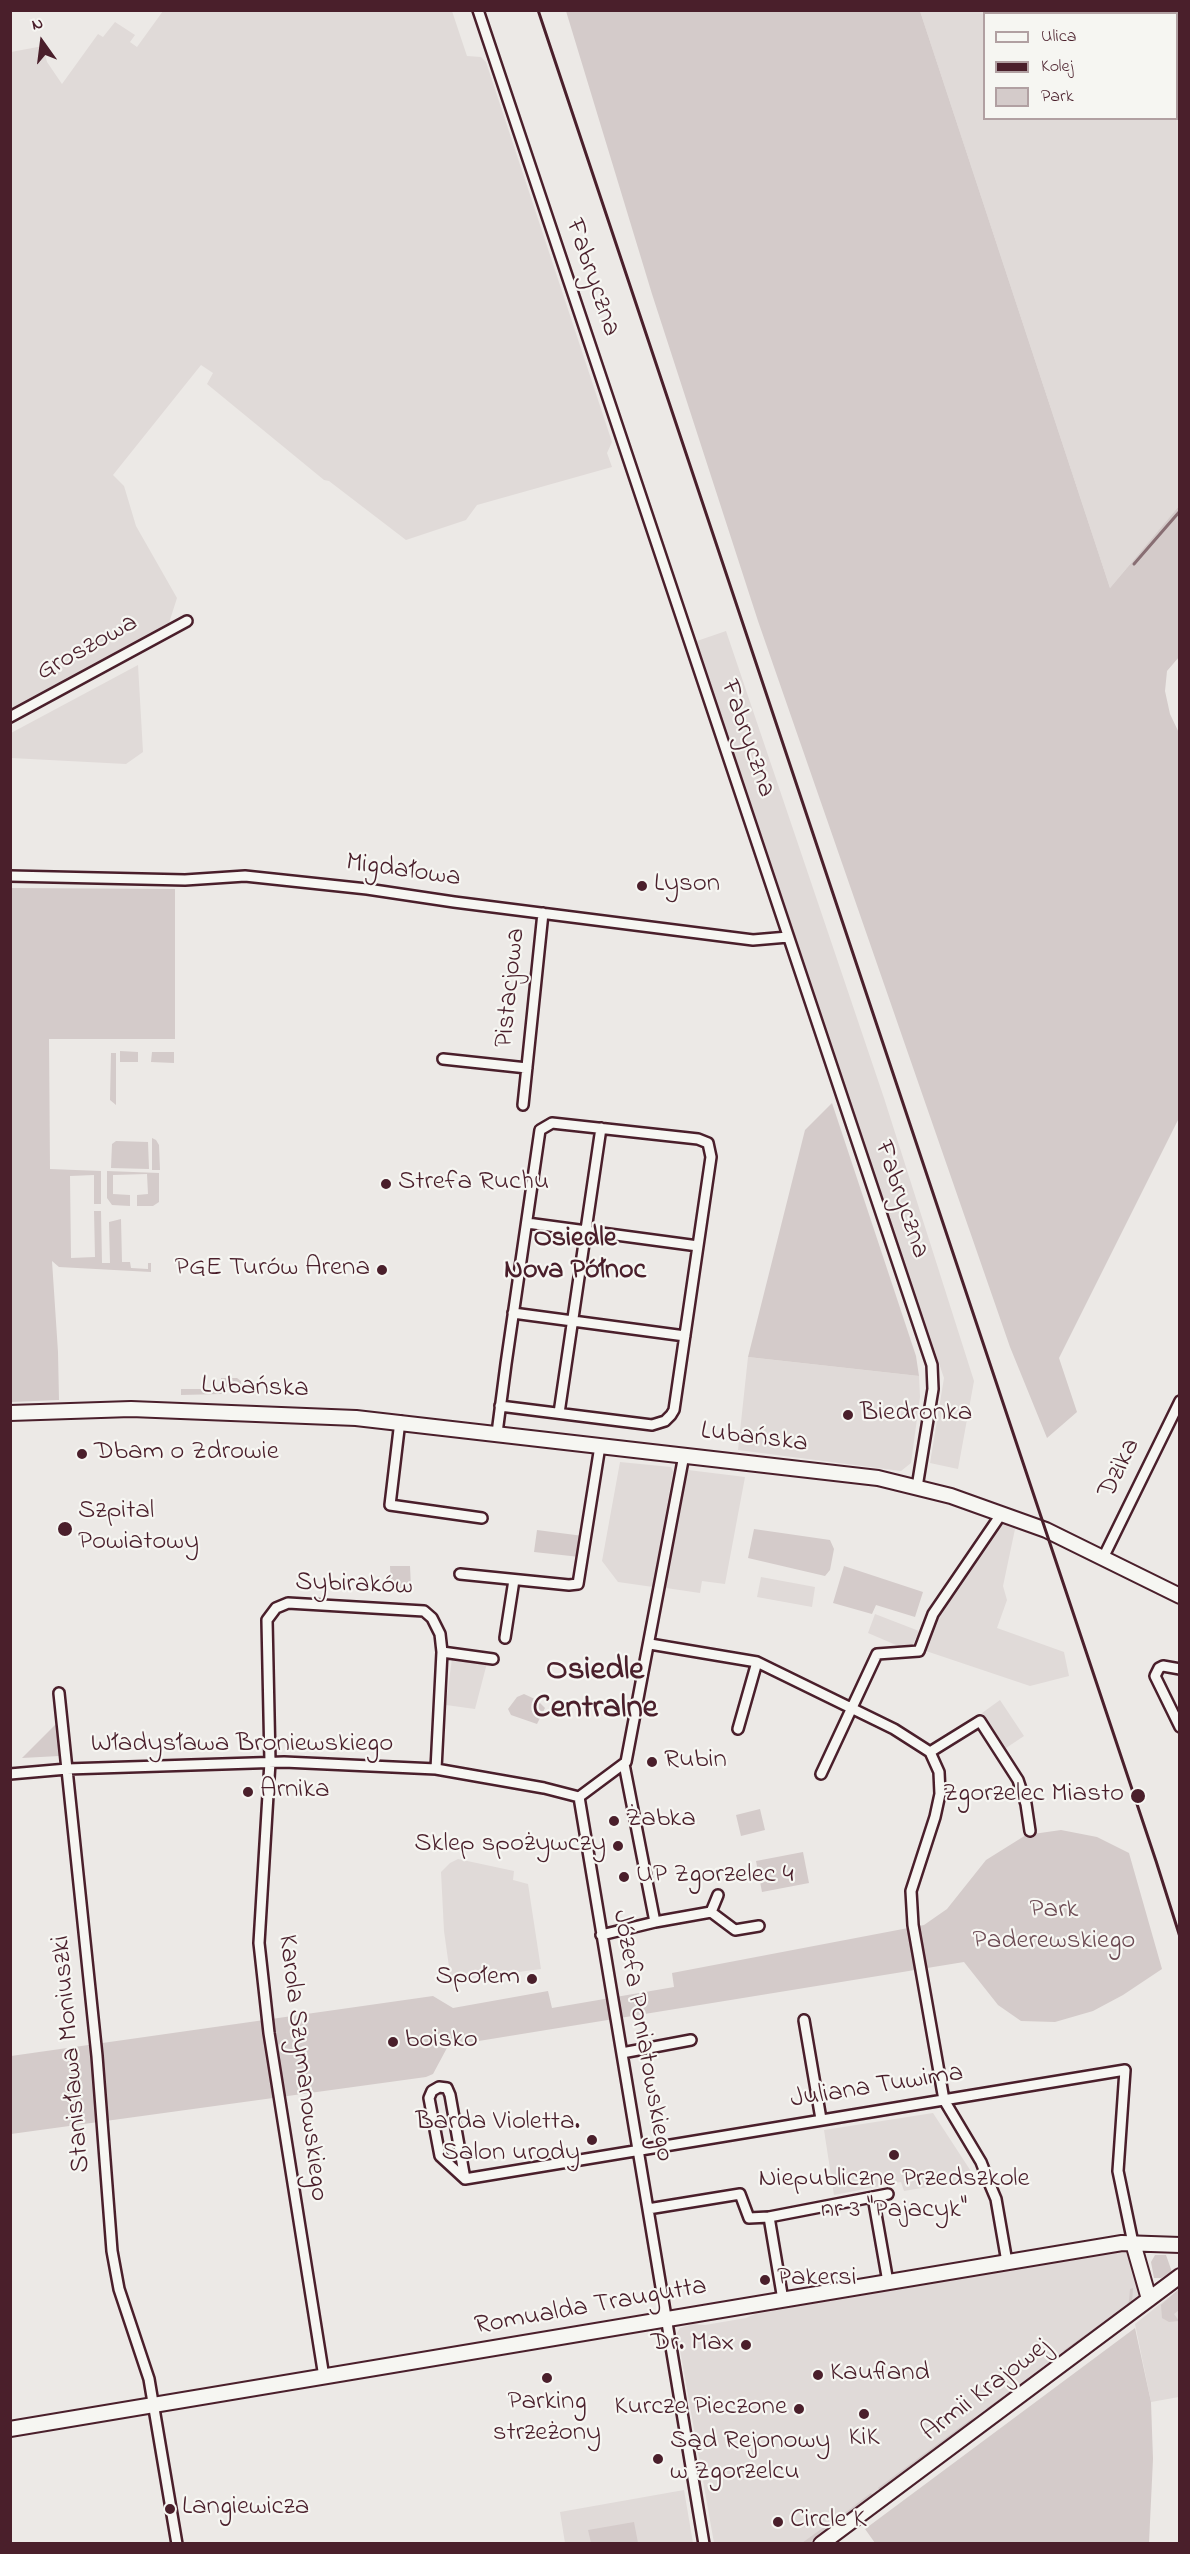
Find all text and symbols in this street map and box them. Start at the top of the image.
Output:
north arrow [12,12,72,72]
text: N [29,12,46,37]
legend [983,12,1178,120]
text: Ulica [1041,24,1076,50]
text: Kolej [1041,54,1073,80]
text: Park [1041,84,1074,110]
street label: Fabryczna [556,215,626,341]
street label: Groszowa [32,608,144,690]
street label: Fabryczna [711,676,781,802]
street label: Migdałowa [344,848,462,896]
place label: Lyson [654,870,720,902]
marker: Lyson [635,879,649,893]
street label: Pistacjowa [490,927,534,1049]
street label: Fabryczna [865,1137,935,1263]
place label: Strefa Ruchu [398,1168,549,1200]
marker: Strefa Ruchu [379,1177,393,1191]
district label: Osiedle Nova Północ [504,1223,646,1289]
place label: PGE Turów Arena [175,1254,370,1286]
marker: PGE Turów Arena [375,1263,389,1277]
street label: Lubańska [201,1371,309,1407]
place label: Biedronka [860,1399,972,1431]
marker: Biedronka [841,1408,855,1422]
street label: Lubańska [699,1416,809,1462]
street label: Dzika [1093,1434,1149,1504]
place label: Dbam o Zdrowie [94,1438,279,1470]
marker: Dbam o Zdrowie [75,1447,89,1461]
place label: Szpital Powiatowy [78,1497,199,1560]
marker: Szpital Powiatowy [56,1520,74,1538]
street label: Sybiraków [294,1568,414,1604]
district label: Osiedle Centralne [533,1653,657,1731]
street label: Władysława Broniewskiego [91,1730,393,1762]
place label: Rubin [664,1746,727,1778]
marker: Rubin [645,1755,659,1769]
place label: Arnika [260,1776,330,1808]
place label: Zgorzelec Miasto [943,1780,1124,1812]
marker: Arnika [241,1785,255,1799]
marker: Zgorzelec Miasto [1129,1787,1147,1805]
place label: Żabka [626,1805,696,1837]
marker: Żabka [607,1814,621,1828]
place label: Sklep spożywczy [414,1830,606,1862]
marker: Sklep spożywczy [611,1839,625,1853]
place label: UP Zgorzelec 4 [636,1861,794,1893]
marker: UP Zgorzelec 4 [617,1870,631,1884]
park label: Park Paderewskiego [973,1896,1135,1959]
street label: Józefa Poniatowskiego [603,1908,679,2164]
street label: Karola Szymanowskiego [269,1933,333,2203]
street label: Stanisława Moniuszki [46,1934,100,2174]
place label: Społem [436,1963,520,1995]
marker: Społem [525,1972,539,1986]
place label: boisko [405,2026,478,2058]
marker: boisko [386,2035,400,2049]
street label: Juliana Tuwima [788,2058,966,2118]
place label: Barda Violetta. Salon urody [415,2108,580,2171]
marker: Barda Violetta. Salon urody [585,2133,599,2147]
marker: Niepubliczne Przedszkole nr 3 "Pajacyk" [887,2148,901,2162]
place label: Niepubliczne Przedszkole nr 3 "Pajacyk" [758,2165,1030,2228]
place label: Pakersi [777,2264,856,2296]
street label: Romualda Traugutta [473,2272,709,2344]
marker: Pakersi [758,2273,772,2287]
place label: Dr. Max [650,2329,734,2361]
street label: Armii Krajowej [916,2332,1058,2450]
marker: Dr. Max [739,2338,753,2352]
place label: Kaufland [830,2359,930,2391]
marker: Kaufland [811,2368,825,2382]
marker: Parking strzeżony [540,2371,554,2385]
place label: Parking strzeżony [493,2388,601,2451]
place label: Kurcze Pieczone [614,2393,787,2425]
marker: Kurcze Pieczone [792,2402,806,2416]
marker: KiK [857,2407,871,2421]
place label: KiK [848,2424,880,2456]
place label: Sąd Rejonowy w Zgorzelcu [670,2427,830,2490]
marker: Sąd Rejonowy w Zgorzelcu [651,2452,665,2466]
place label: Langiewicza [182,2493,309,2525]
marker: Langiewicza [163,2502,177,2516]
place label: Circle K [790,2506,867,2538]
marker: Circle K [771,2515,785,2529]

